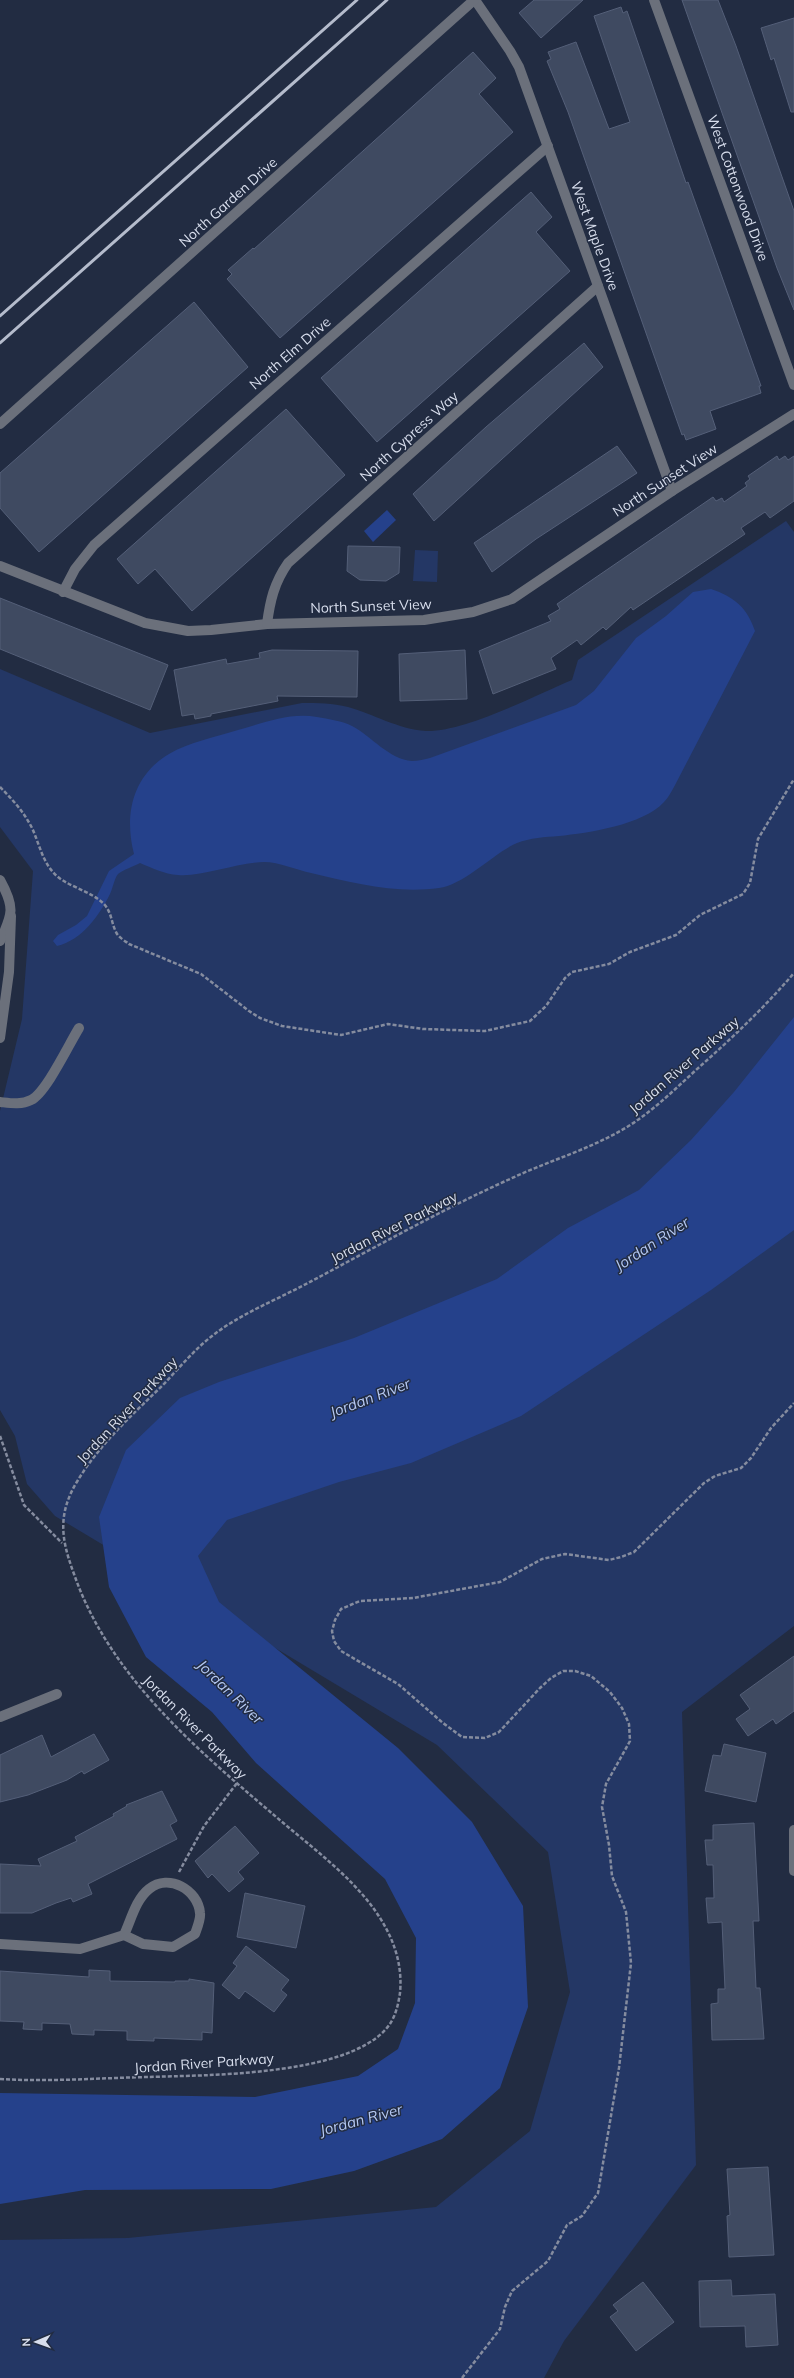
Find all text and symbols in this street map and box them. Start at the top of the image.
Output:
street label: West Cottonwood Drive [703,112,773,264]
street label: North Garden Drive [175,153,281,251]
street label: West Maple Drive [567,179,623,293]
street label: North Elm Drive [246,313,334,393]
street label: North Cypress Way [356,387,462,485]
street label: North Sunset View [609,439,721,521]
street label: North Sunset View [310,595,432,617]
street label: Jordan River Parkway [625,1012,743,1118]
street label: Jordan River Parkway [328,1187,461,1267]
water label: Jordan River [609,1212,693,1276]
street label: Jordan River Parkway [73,1352,182,1467]
water label: Jordan River [325,1373,413,1422]
water label: Jordan River [192,1654,268,1728]
street label: Jordan River Parkway [139,1671,251,1783]
street label: Jordan River Parkway [134,2049,275,2077]
water label: Jordan River [315,2099,405,2140]
north arrow [16,2322,56,2362]
text: N [19,2338,33,2347]

